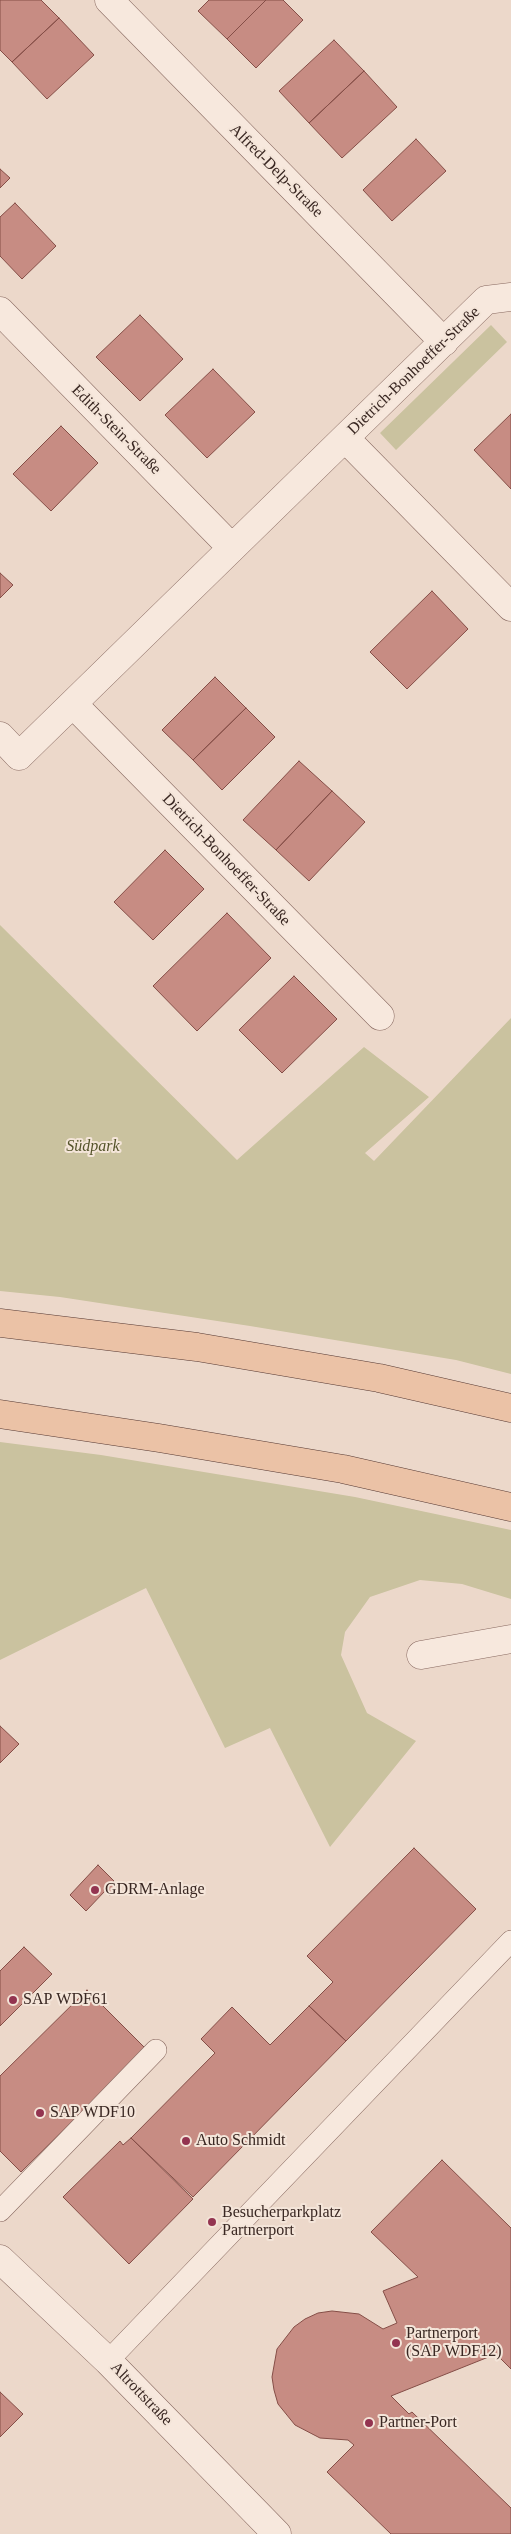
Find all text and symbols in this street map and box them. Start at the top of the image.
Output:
street label: Alfred-Delp-Straße [225,120,327,222]
street label: Dietrich-Bonhoeffer-Straße [344,303,484,439]
street label: Edith-Stein-Straße [67,381,165,479]
street label: Dietrich-Bonhoeffer-Straße [158,790,294,930]
park label: Südpark [66,1137,120,1157]
place label: GDRM-Anlage [105,1880,205,1900]
marker: GDRM-Anlage [89,1884,101,1896]
place label: SAP WDF61 [23,1990,108,2010]
marker: SAP WDF61 [7,1994,19,2006]
place label: SAP WDF10 [50,2103,135,2123]
marker: SAP WDF10 [34,2107,46,2119]
place label: Auto Schmidt [196,2131,285,2151]
marker: Auto Schmidt [180,2135,192,2147]
place label: Besucherparkplatz Partnerport [222,2203,341,2241]
marker: Besucherparkplatz Partnerport [206,2216,218,2228]
place label: Partnerport (SAP WDF12) [406,2324,502,2362]
marker: Partnerport (SAP WDF12) [390,2337,402,2349]
street label: Altrottstraße [106,2358,176,2430]
place label: Partner-Port [379,2413,457,2433]
marker: Partner-Port [363,2417,375,2429]

